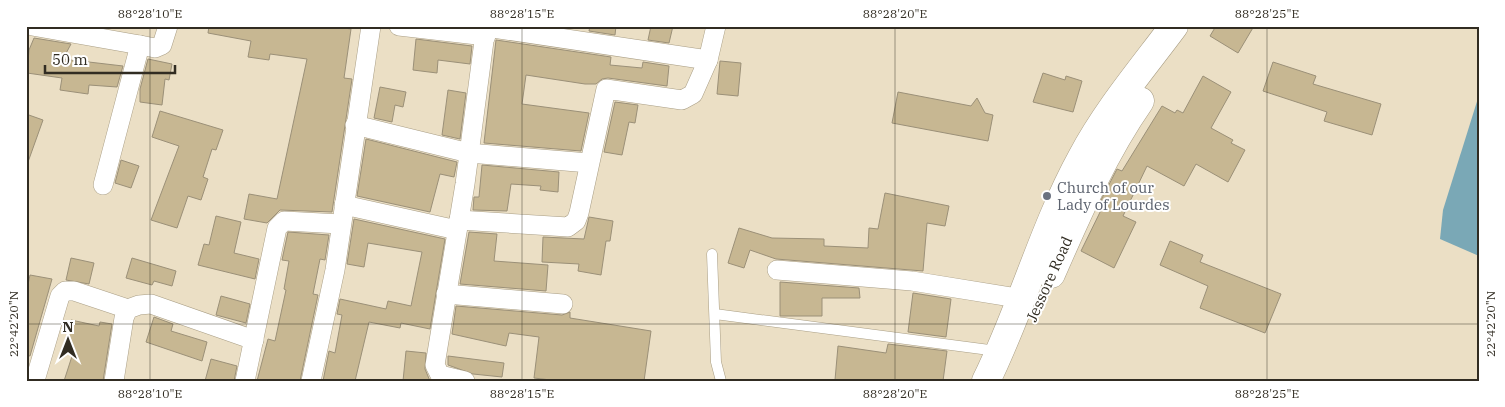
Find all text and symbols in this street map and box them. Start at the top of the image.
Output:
text: 88°28'10"E [118,6,182,21]
text: 88°28'15"E [490,6,554,21]
text: 88°28'20"E [863,6,927,21]
text: 88°28'25"E [1235,6,1299,21]
scale bar [45,42,175,74]
text: 50 m [52,50,88,69]
place label: Church of our Lady of Lourdes [1057,178,1169,214]
marker: Church of our Lady of Lourdes [1041,190,1053,202]
street label: Jessore Road [1022,233,1076,325]
text: 22°42'20"N [6,291,21,357]
text: 22°42'20"N [1483,291,1498,357]
north arrow [42,314,92,364]
text: N [62,318,74,336]
text: 88°28'10"E [118,386,182,401]
text: 88°28'15"E [490,386,554,401]
text: 88°28'20"E [863,386,927,401]
text: 88°28'25"E [1235,386,1299,401]

